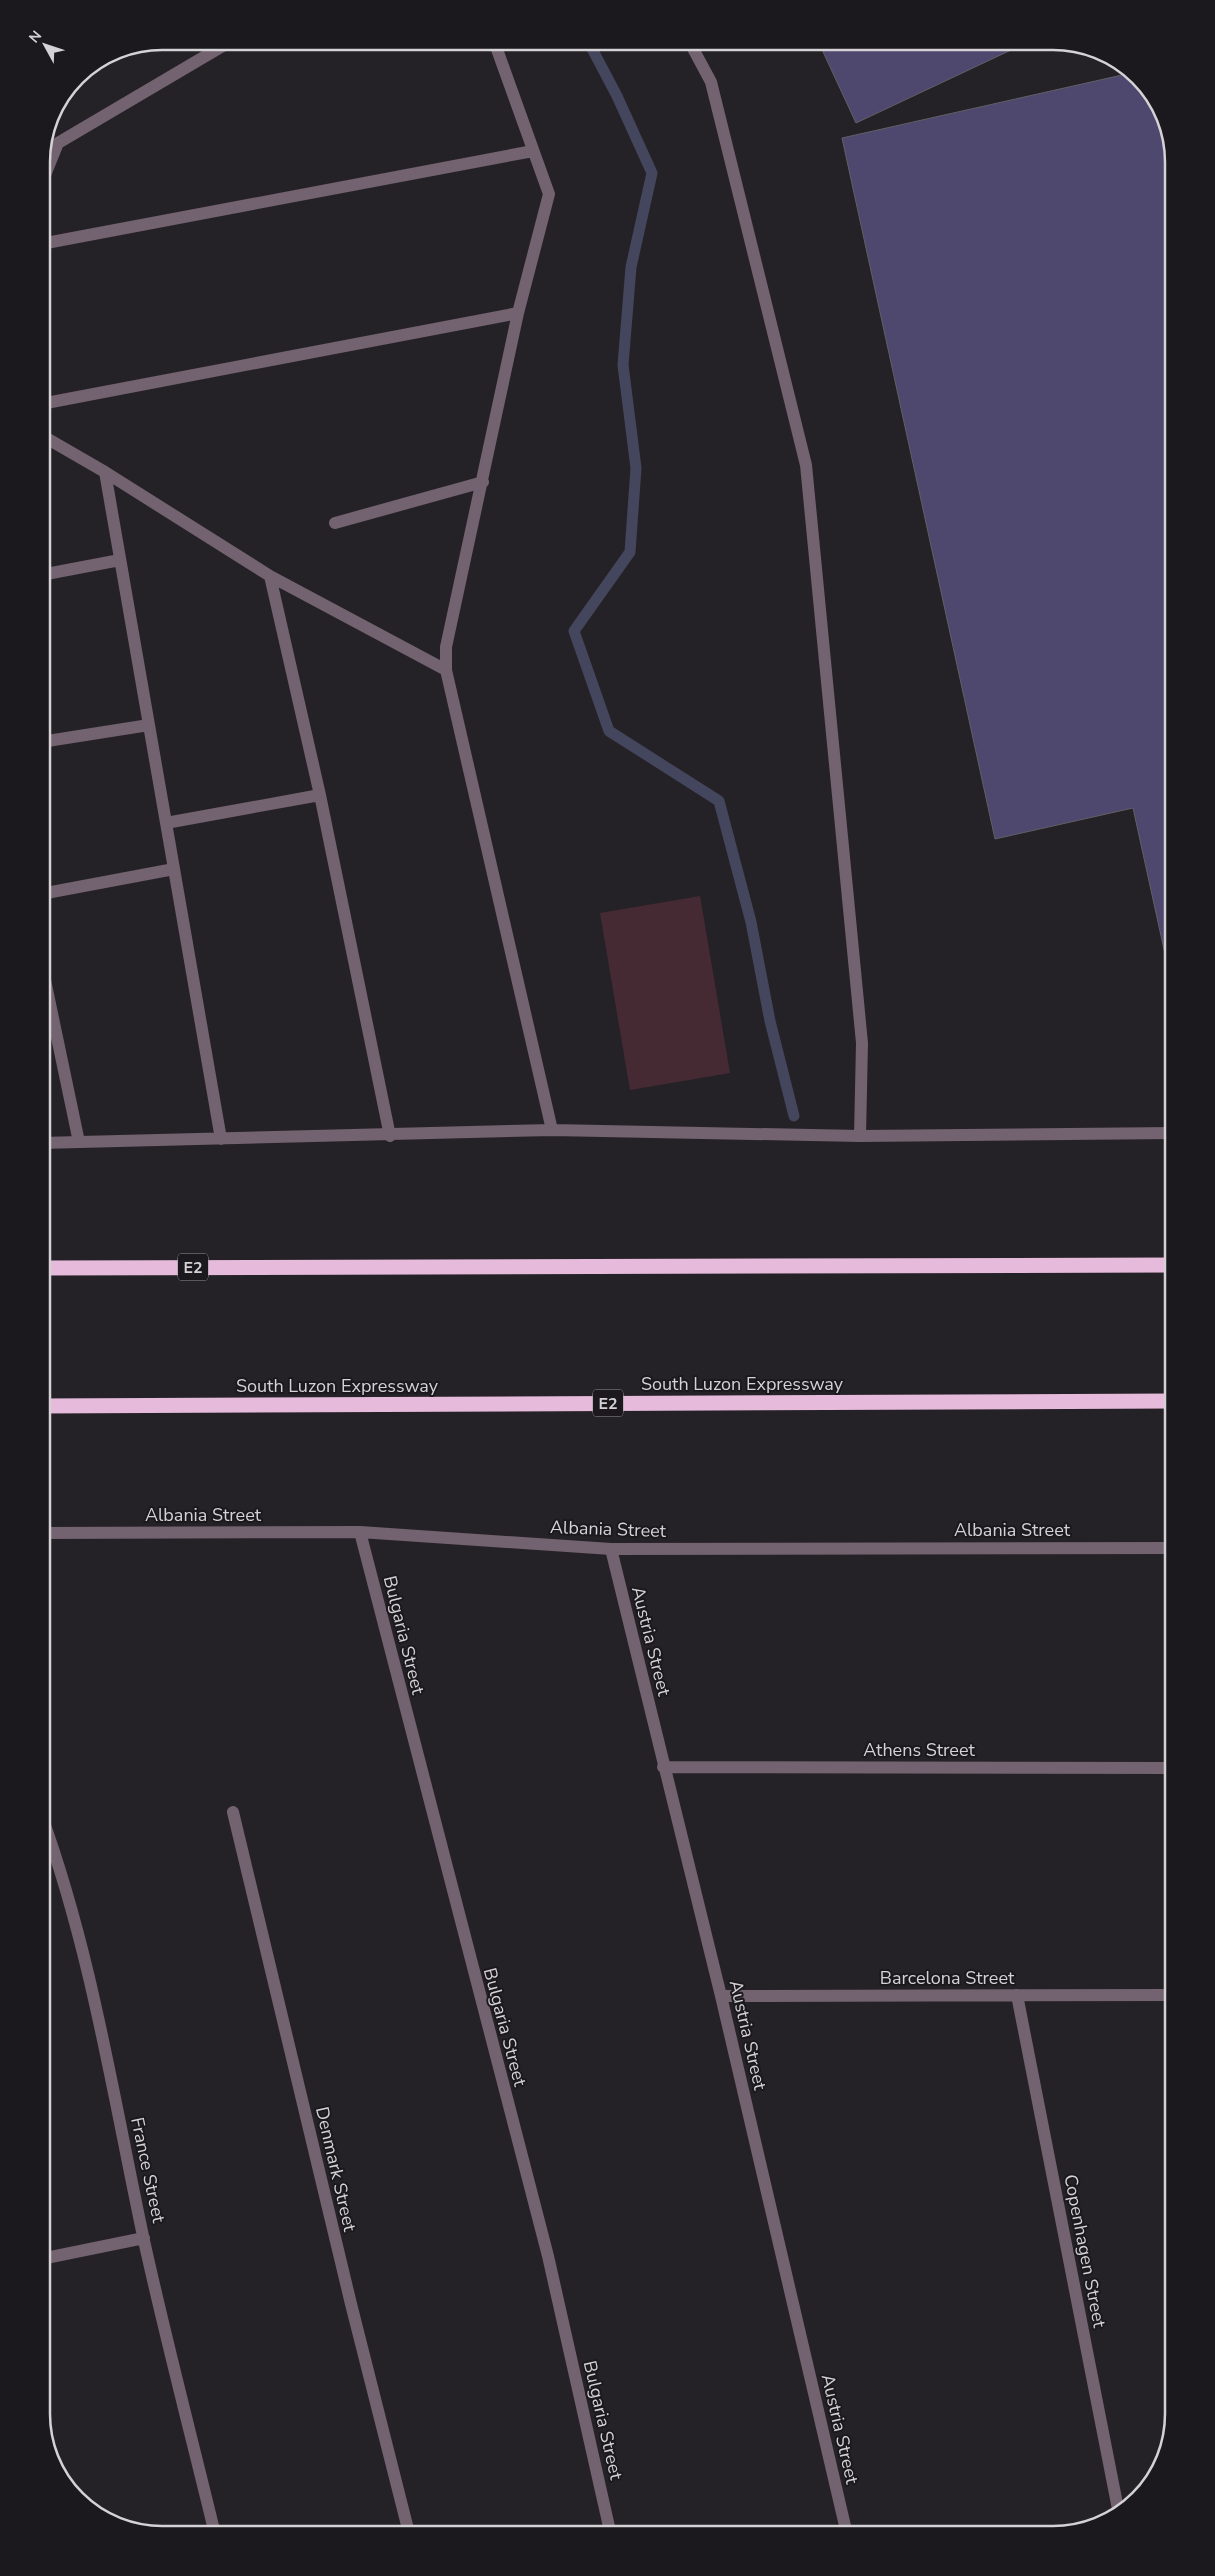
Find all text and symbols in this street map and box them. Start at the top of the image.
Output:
north arrow [20,20,70,70]
text: N [25,27,46,47]
road number: E2 [178,1254,208,1280]
street label: South Luzon Expressway [641,1372,844,1396]
street label: South Luzon Expressway [236,1374,439,1398]
road number: E2 [593,1390,623,1416]
street label: Albania Street [145,1503,262,1527]
street label: Albania Street [550,1515,667,1543]
street label: Albania Street [954,1518,1071,1542]
street label: Bulgaria Street [378,1573,431,1698]
street label: Austria Street [626,1584,676,1699]
street label: Athens Street [863,1738,976,1762]
street label: Bulgaria Street [478,1965,532,2089]
street label: Barcelona Street [880,1966,1015,1990]
street label: Austria Street [724,1978,772,2093]
street label: Denmark Street [310,2104,362,2234]
street label: France Street [125,2115,171,2226]
street label: Copenhagen Street [1058,2172,1112,2330]
street label: Bulgaria Street [578,2358,629,2483]
street label: Austria Street [816,2372,864,2487]

